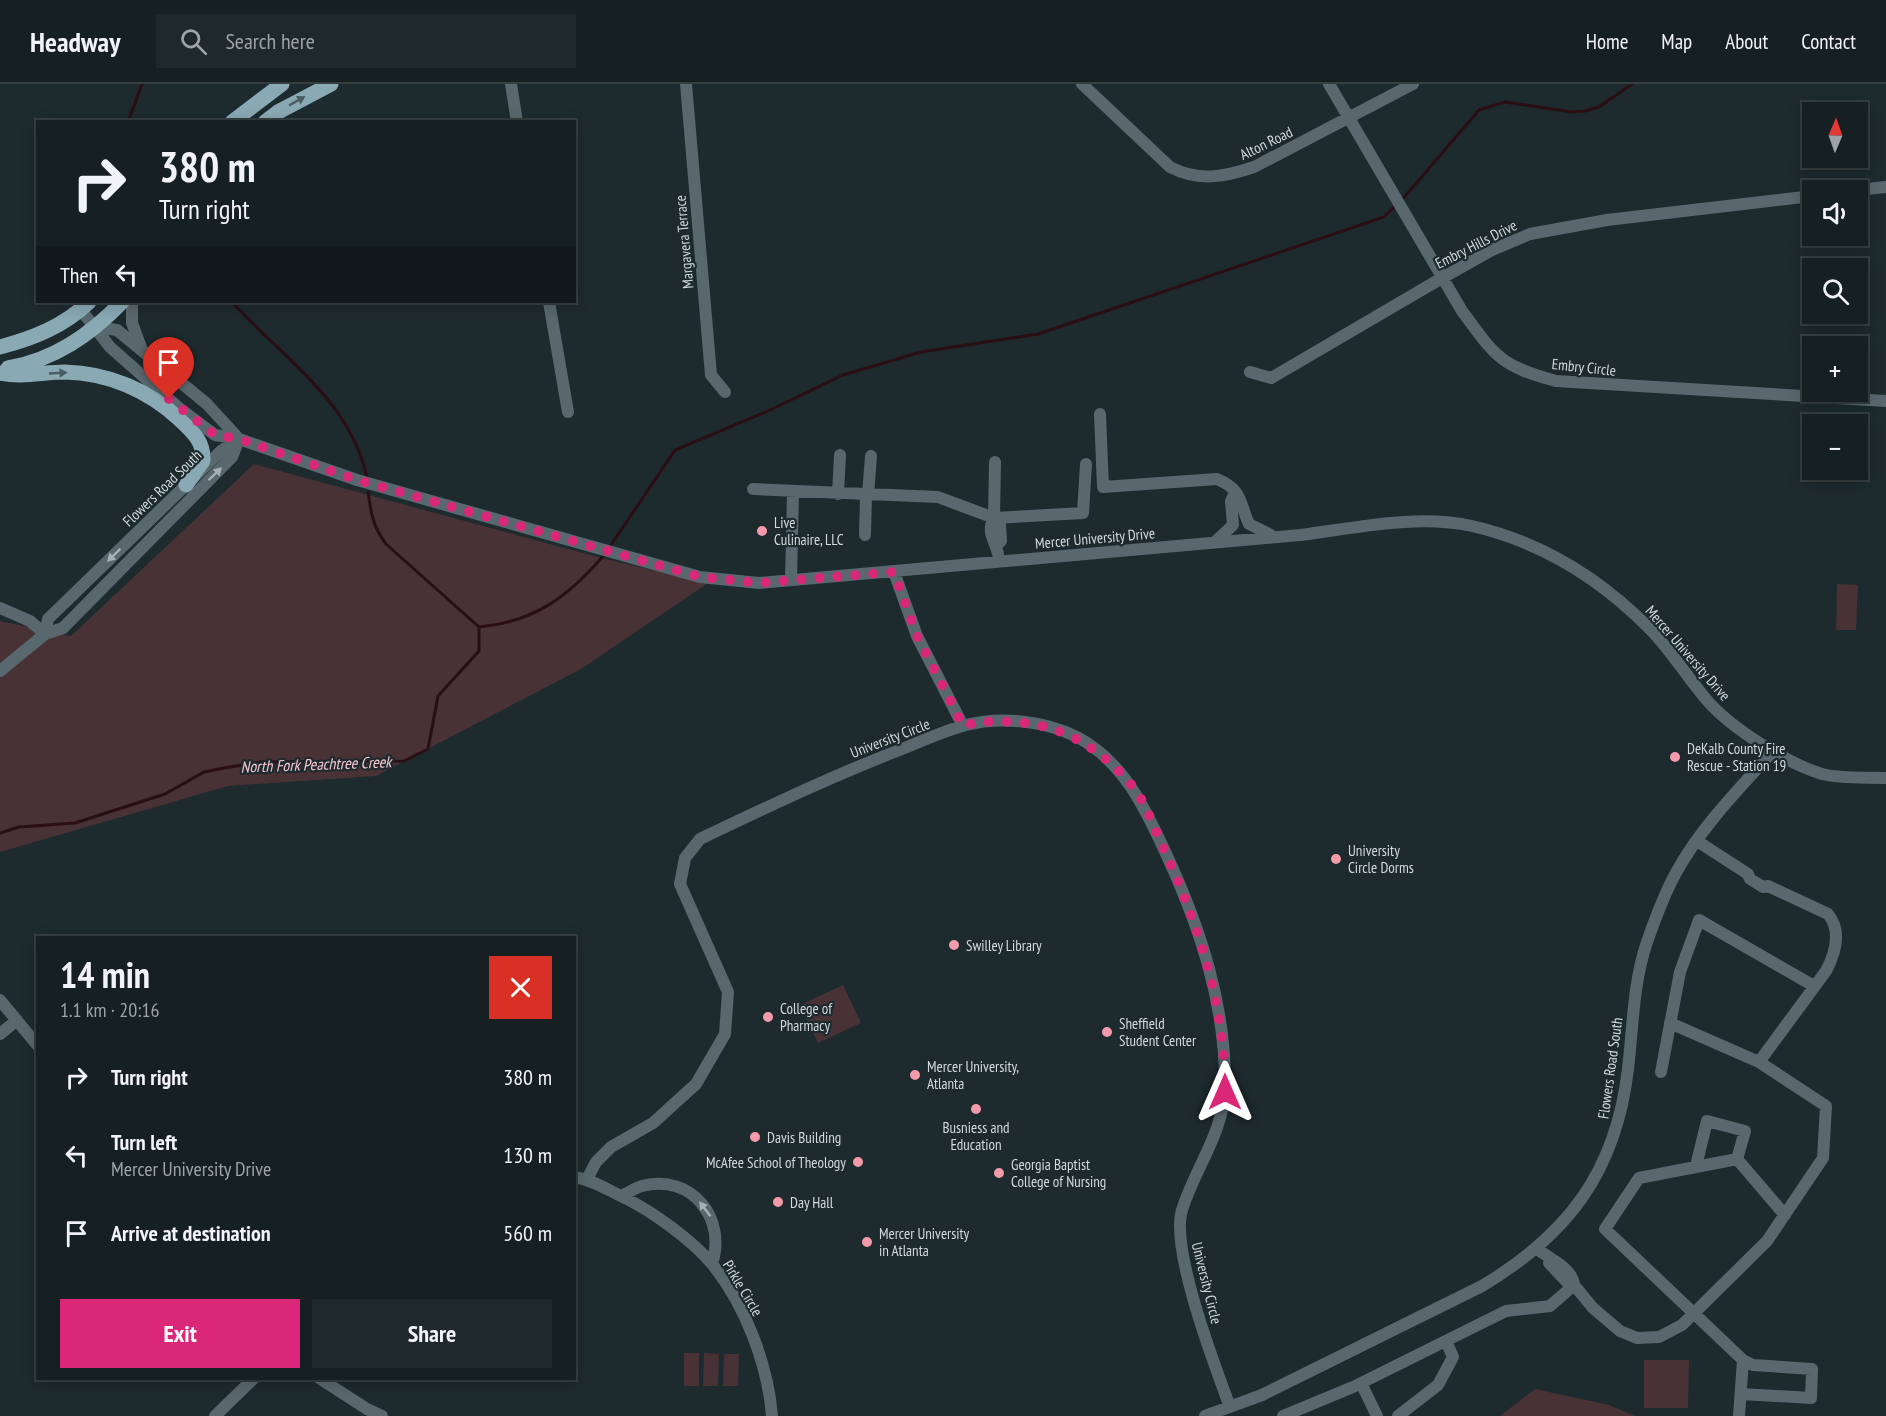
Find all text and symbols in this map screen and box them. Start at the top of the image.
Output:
search box [156,14,576,68]
text: Headway [30,23,120,60]
icon: search [177,25,210,58]
text: Search here [225,27,315,55]
text: Home [1586,28,1628,55]
text: Map [1661,28,1692,55]
text: About [1725,28,1768,55]
text: Contact [1801,28,1856,55]
one-way arrow [289,96,306,106]
north arrow [1802,102,1868,168]
map controls [1802,102,1868,480]
street label: Alton Road [1236,122,1296,164]
text: 380 m [159,139,256,194]
icon: right [60,144,138,222]
button: sound [1802,180,1868,246]
text: Turn right [159,192,250,226]
street label: Margavera Terrace [670,194,698,290]
street label: Embry Hills Drive [1432,215,1520,273]
icon: left [110,258,143,291]
button: search [1802,258,1868,324]
text: Then [60,261,98,289]
button: + [1802,336,1868,402]
pin [143,337,194,399]
icon: arrive [152,346,185,379]
street label: Embry Circle [1551,354,1617,380]
one-way arrow [49,368,68,377]
button: − [1802,414,1868,480]
street label: Flowers Road South [119,446,205,530]
one-way arrow [208,467,223,481]
place label: Live Culinaire, LLC [774,513,844,549]
street label: Mercer University Drive [1034,523,1156,553]
marker: Live Culinaire, LLC [755,524,769,538]
one-way arrow [107,548,122,562]
street label: Mercer University Drive [1641,601,1735,705]
street label: University Circle [847,714,933,762]
place label: DeKalb County Fire Rescue - Station 19 [1687,739,1786,775]
marker: DeKalb County Fire Rescue - Station 19 [1668,750,1682,764]
water label: North Fork Peachtree Creek [240,751,393,777]
place label: University Circle Dorms [1348,841,1414,877]
marker: University Circle Dorms [1329,852,1343,866]
place label: Swilley Library [966,936,1042,955]
marker: Swilley Library [947,938,961,952]
text: 14 min [60,951,150,998]
button: close [489,956,552,1019]
text: 1.1 km · 20:16 [60,997,159,1023]
place label: College of Pharmacy [780,999,833,1035]
marker: College of Pharmacy [761,1010,775,1024]
place label: Sheffield Student Center [1119,1014,1197,1050]
street label: Flowers Road South [1593,1016,1627,1120]
marker: Sheffield Student Center [1100,1025,1114,1039]
place label: Mercer University, Atlanta [927,1057,1019,1093]
position arrow [1193,1060,1257,1124]
icon: right [60,1061,93,1094]
text: Turn right [111,1063,188,1091]
text: 380 m [503,1063,552,1091]
marker: Mercer University, Atlanta [908,1068,922,1082]
marker: Busniess and Education [969,1102,983,1116]
place label: Busniess and Education [942,1118,1010,1154]
text: Turn left [111,1128,177,1156]
place label: Davis Building [767,1128,841,1147]
marker: Davis Building [748,1130,762,1144]
icon: left [60,1139,93,1172]
text: 130 m [503,1141,552,1169]
place label: McAfee School of Theology [706,1153,846,1172]
marker: McAfee School of Theology [851,1155,865,1169]
place label: Georgia Baptist College of Nursing [1011,1155,1106,1191]
text: Mercer University Drive [111,1156,271,1182]
marker: Georgia Baptist College of Nursing [992,1166,1006,1180]
place label: Day Hall [790,1193,834,1212]
marker: Day Hall [771,1195,785,1209]
one-way arrow [699,1202,711,1218]
icon: arrive [60,1217,93,1250]
text: Arrive at destination [111,1219,271,1247]
text: 560 m [503,1219,552,1247]
place label: Mercer University in Atlanta [879,1224,970,1260]
marker: Mercer University in Atlanta [860,1235,874,1249]
street label: University Circle [1188,1240,1226,1326]
street label: Pirkle Circle [719,1256,767,1320]
button: Exit [60,1299,300,1368]
button: Share [312,1299,552,1368]

